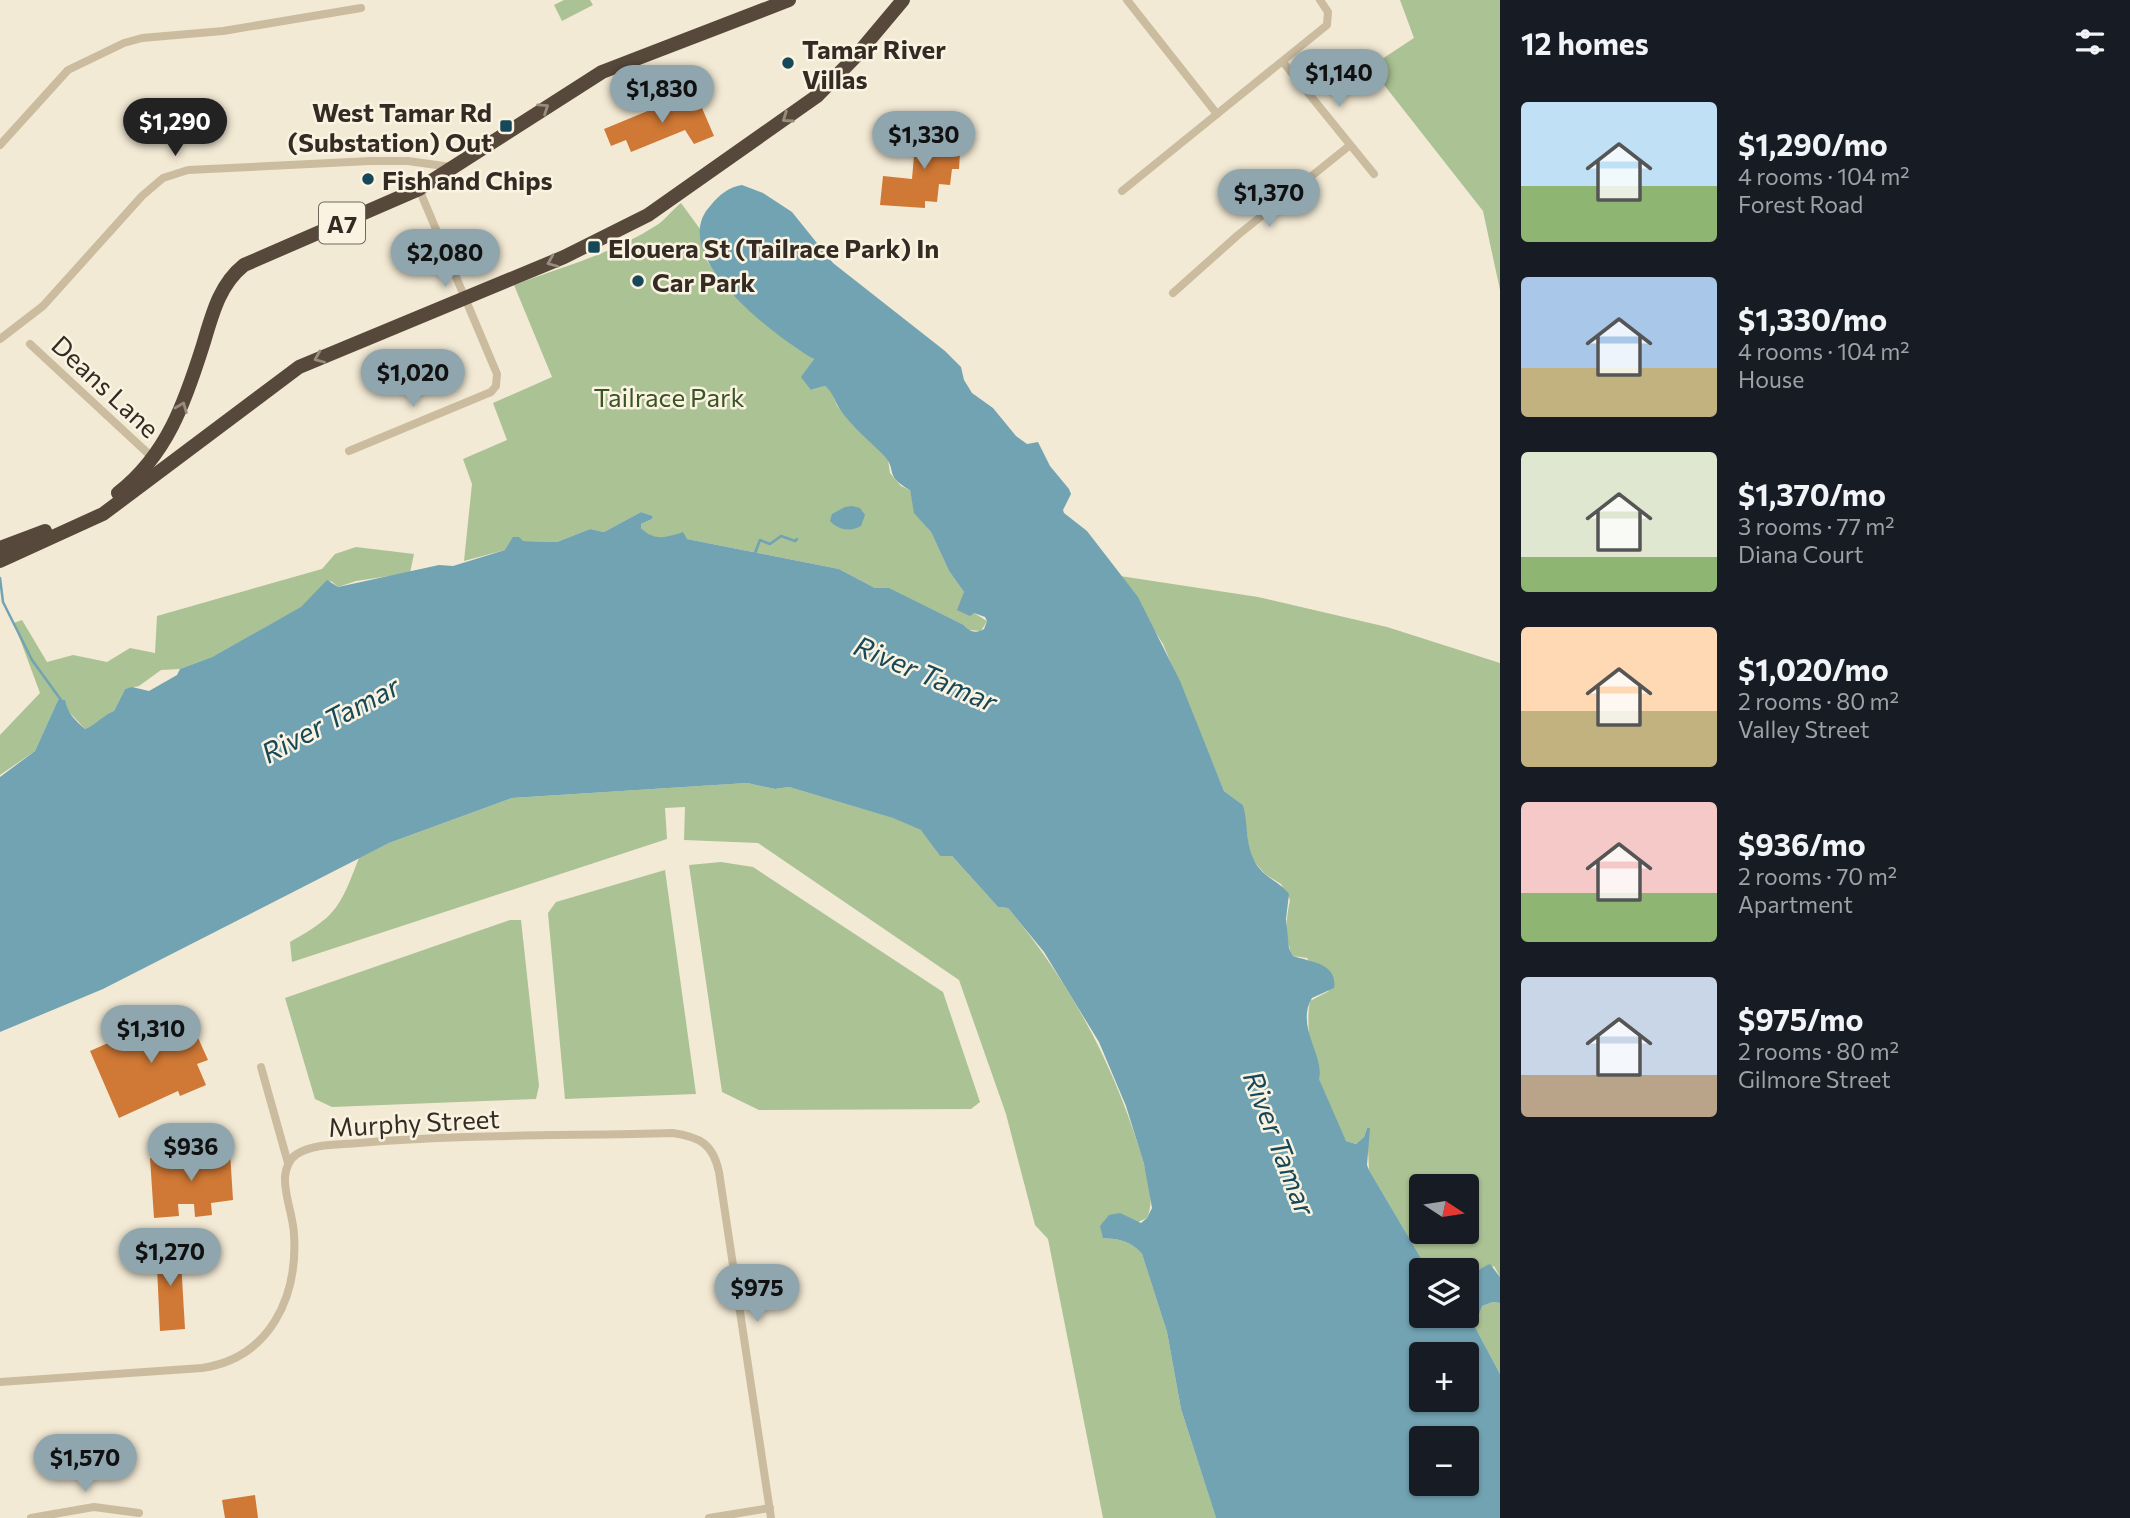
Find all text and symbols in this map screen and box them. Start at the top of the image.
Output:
icon: filters [2071,23,2109,61]
text: 12 homes [1521,24,1649,61]
place label: Tamar River Villas [802,33,946,94]
pin: $1,140 [1282,50,1396,109]
marker: Tamar River Villas [780,55,796,71]
text: $1,140 [1305,58,1373,86]
pin: $1,830 [605,66,719,125]
text: $1,830 [626,74,698,102]
place label: West Tamar Rd (Substation) Out [288,96,492,157]
pin: $1,290 [118,99,232,158]
one-way arrow [536,104,549,116]
text: $1,290 [139,107,211,135]
one-way arrow [782,110,795,122]
pin: $1,330 [867,111,981,171]
marker: West Tamar Rd (Substation) Out [498,118,514,134]
text: $1,330 [888,120,960,148]
text: $1,290/mo [1738,125,1888,162]
icon: home [1577,130,1661,214]
text: 4 rooms · 104 m² [1738,162,1910,190]
place label: Fish and Chips [382,164,553,195]
pin: $1,370 [1212,170,1326,229]
marker: Fish and Chips [360,171,376,187]
text: $1,370 [1234,178,1304,206]
text: Forest Road [1738,190,1863,218]
road number: A7 [319,202,365,244]
pin: $2,080 [388,230,502,289]
place label: Elouera St (Tailrace Park) In [608,232,939,263]
text: $2,080 [407,238,483,266]
marker: Elouera St (Tailrace Park) In [586,239,602,255]
one-way arrow [547,254,559,268]
place label: Car Park [652,266,755,297]
marker: Car Park [630,273,646,289]
text: $1,330/mo [1738,300,1887,337]
icon: home [1577,305,1661,389]
street label: Deans Lane [46,329,166,443]
text: 4 rooms · 104 m² [1738,337,1910,365]
one-way arrow [314,350,326,364]
pin: $1,020 [356,350,470,409]
text: $1,020 [377,358,449,386]
text: House [1738,365,1804,393]
park label: Tailrace Park [594,381,744,412]
one-way arrow [174,401,188,414]
text: $1,370/mo [1738,475,1886,512]
icon: home [1577,480,1661,564]
text: 3 rooms · 77 m² [1738,512,1895,540]
text: Diana Court [1738,540,1863,568]
water label: River Tamar [849,628,1003,719]
text: $1,020/mo [1738,650,1889,687]
icon: home [1577,655,1661,739]
water label: River Tamar [255,668,406,770]
text: 2 rooms · 80 m² [1738,687,1899,715]
text: Valley Street [1738,715,1869,743]
text: $936/mo [1738,825,1866,862]
icon: home [1577,830,1661,914]
text: 2 rooms · 70 m² [1738,862,1897,890]
text: Apartment [1738,890,1853,918]
text: $975/mo [1738,1000,1863,1037]
icon: home [1577,1005,1661,1089]
pin: $1,310 [94,1006,208,1065]
text: $1,310 [117,1014,185,1042]
text: 2 rooms · 80 m² [1738,1037,1899,1065]
text: Gilmore Street [1738,1065,1891,1093]
water label: River Tamar [1237,1066,1323,1221]
street label: Murphy Street [327,1102,501,1142]
pin: $936 [150,1124,232,1183]
text: $936 [164,1132,218,1160]
north arrow [1409,1174,1479,1244]
map controls [1409,1174,1479,1496]
pin: $1,270 [113,1228,227,1288]
text: $1,270 [135,1237,205,1265]
button: layers [1409,1258,1479,1328]
pin: $975 [716,1264,798,1324]
text: $975 [730,1273,784,1301]
button: + [1409,1342,1479,1412]
button: − [1409,1426,1479,1496]
pin: $1,570 [28,1434,142,1494]
text: $1,570 [50,1443,120,1471]

